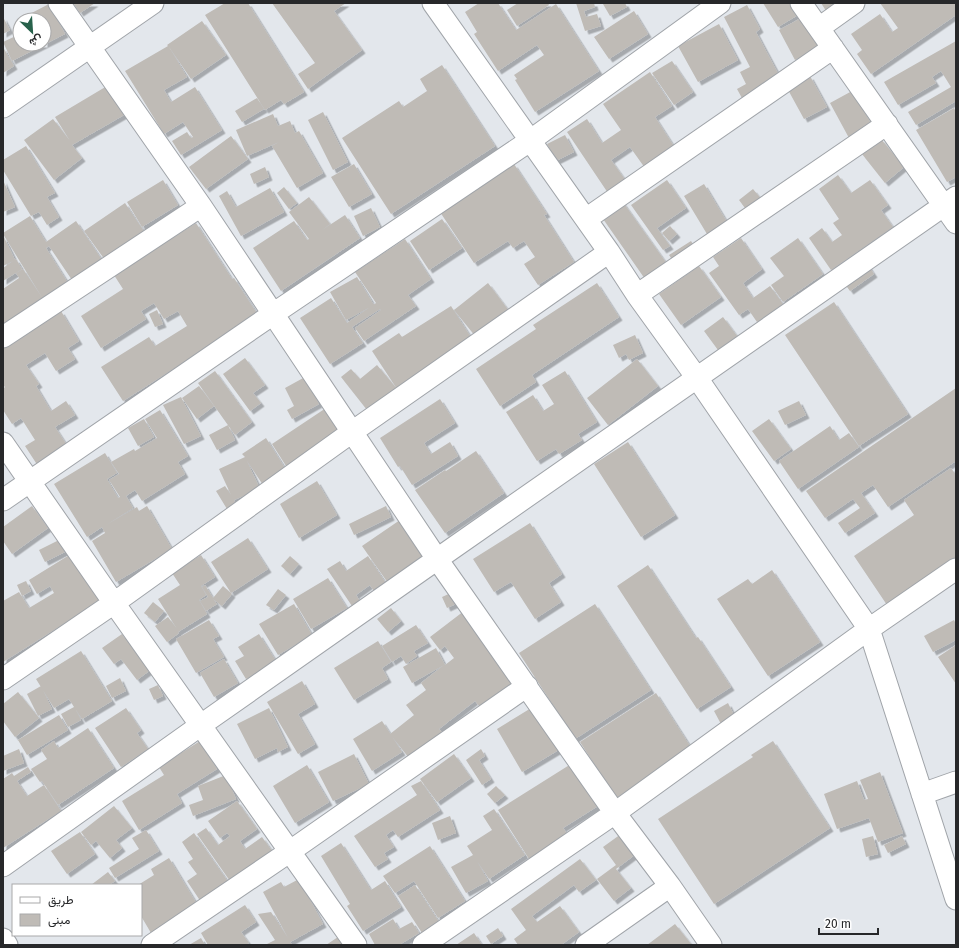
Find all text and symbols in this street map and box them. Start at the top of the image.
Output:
north arrow [12,12,52,52]
text: ش [27,32,45,49]
legend [12,884,142,936]
text: طريق [48,893,74,908]
scale bar [819,910,878,936]
text: مبنى [48,913,70,928]
text: 20 m [825,917,851,931]

